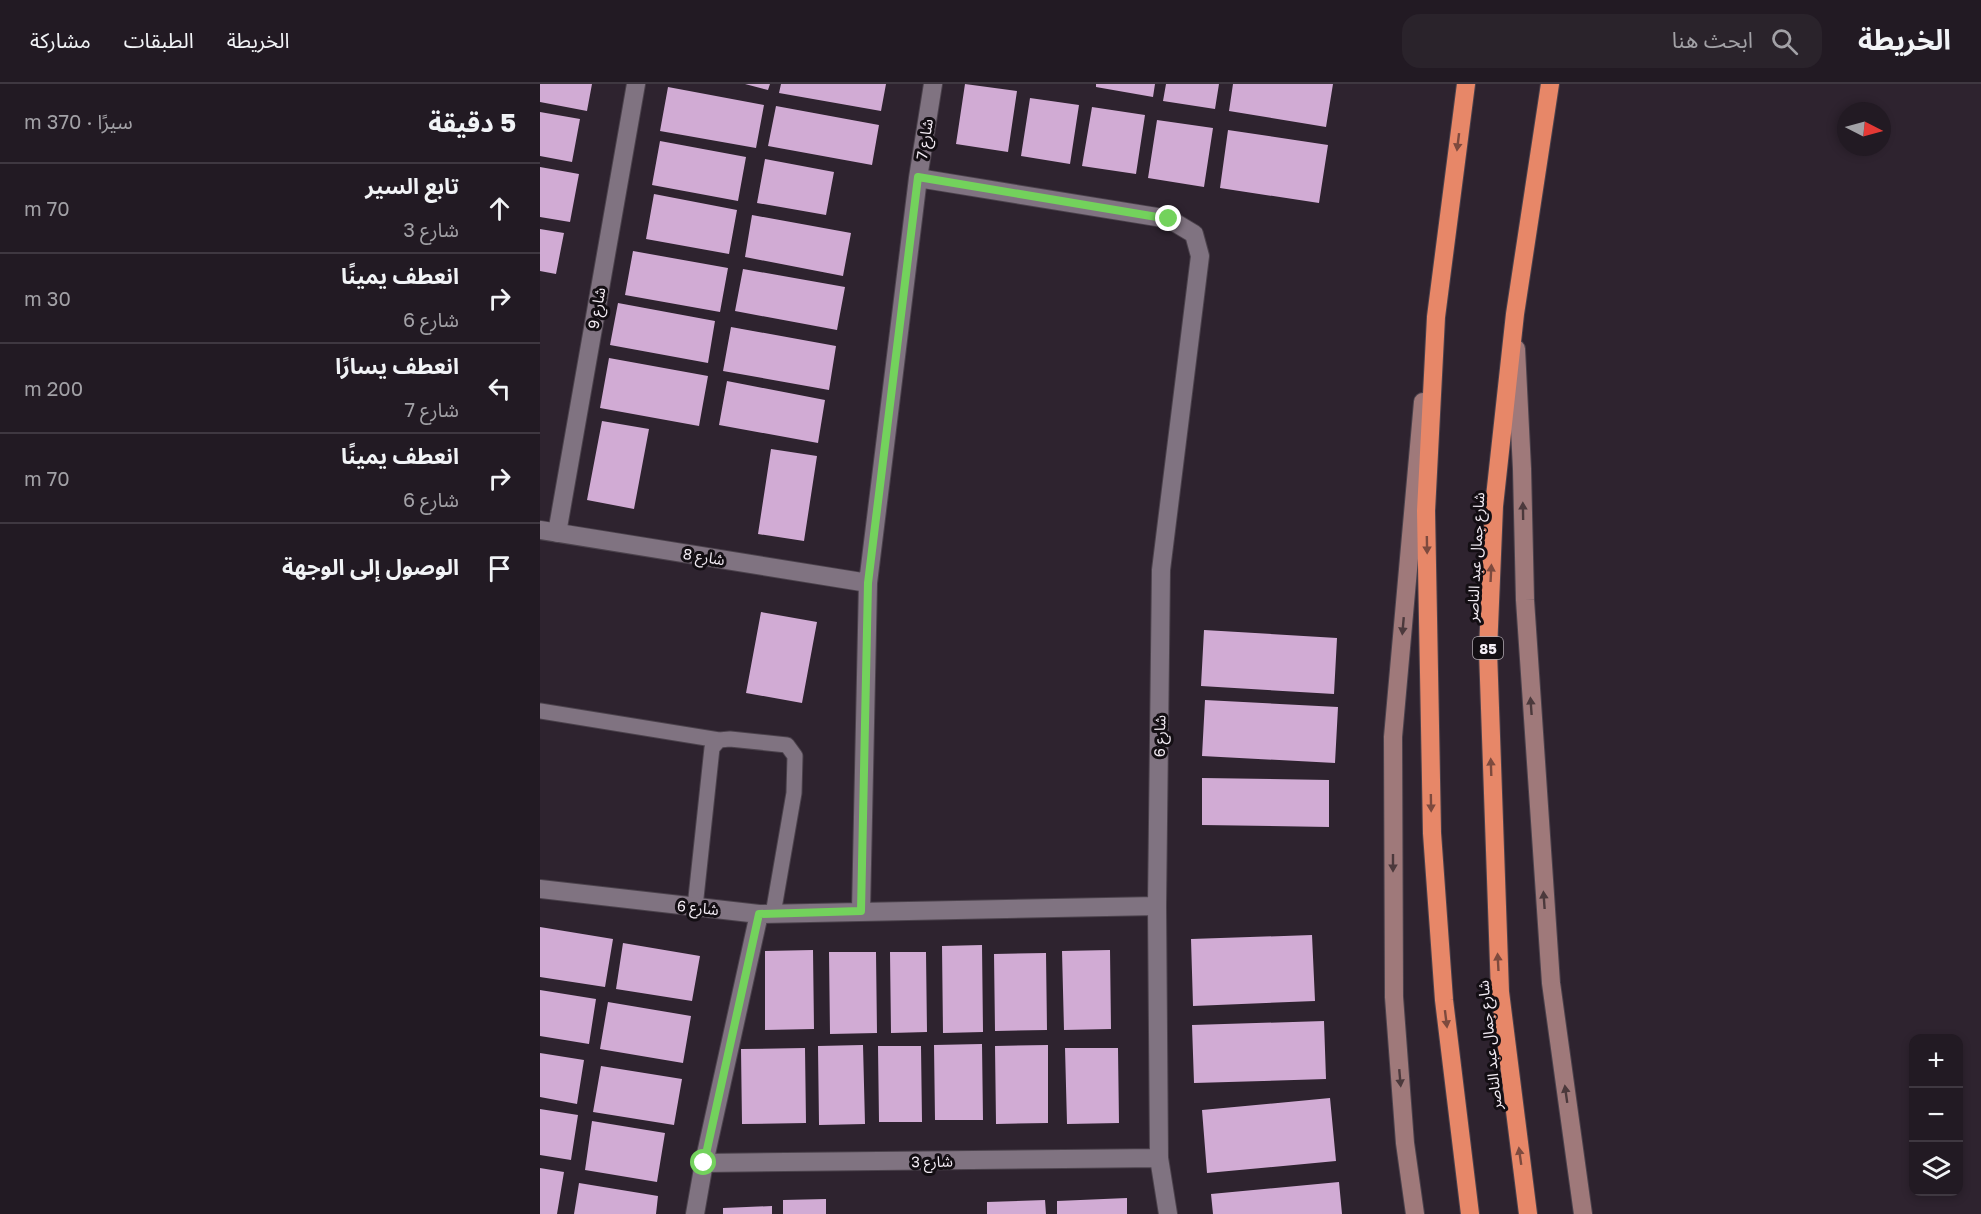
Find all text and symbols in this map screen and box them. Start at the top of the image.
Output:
search box [1402,14,1822,68]
text: الخريطة [1858,23,1951,56]
icon: search [1768,25,1801,58]
text: ابحث هنا [1672,26,1753,53]
text: مشاركة [30,27,91,53]
text: الطبقات [124,27,194,53]
text: الخريطة [227,27,290,53]
north arrow [1837,102,1891,156]
text: 5 دقيقة [428,107,516,138]
text: سيرًا · 370 m [24,109,133,133]
street label: شارع 7 [912,117,940,161]
one-way arrow [1453,132,1462,151]
text: تابع السير [365,172,459,199]
icon: ahead [483,192,516,225]
text: 70 m [24,196,70,220]
route end [1155,205,1181,231]
text: شارع 3 [403,217,459,241]
text: انعطف يمينًا [341,262,459,289]
icon: right [483,282,516,315]
street label: شارع 9 [583,285,612,331]
text: 30 m [24,286,71,310]
text: شارع 6 [403,307,459,331]
text: انعطف يسارًا [335,352,459,379]
icon: left [483,372,516,405]
text: 200 m [24,376,83,400]
text: شارع 7 [404,397,459,421]
text: انعطف يمينًا [341,442,459,469]
icon: right [483,462,516,495]
text: 70 m [24,466,70,490]
text: شارع 6 [403,487,459,511]
street label: شارع جمال عبد الناصر [1463,491,1491,624]
one-way arrow [1518,501,1528,520]
one-way arrow [1422,536,1432,555]
street label: شارع 8 [681,544,726,572]
icon: arrive [483,552,516,585]
text: الوصول إلى الوجهة [282,553,459,580]
one-way arrow [1487,563,1496,582]
one-way arrow [1398,617,1408,636]
road number: 85 [1473,637,1503,659]
one-way arrow [1526,696,1536,715]
street label: شارع 6 [1150,715,1172,757]
one-way arrow [1486,758,1495,777]
one-way arrow [1426,794,1436,813]
one-way arrow [1388,853,1398,872]
one-way arrow [1540,891,1549,910]
street label: شارع 6 [676,896,720,922]
one-way arrow [1494,953,1503,972]
street label: شارع جمال عبد الناصر [1473,979,1509,1112]
one-way arrow [1441,1009,1451,1028]
map controls [1909,1034,1963,1196]
button: + [1909,1034,1963,1088]
one-way arrow [1395,1069,1405,1088]
one-way arrow [1561,1084,1570,1103]
button: − [1909,1088,1963,1142]
button: layers [1909,1142,1963,1196]
one-way arrow [1515,1146,1524,1165]
route start [690,1149,716,1175]
street label: شارع 3 [911,1152,953,1174]

